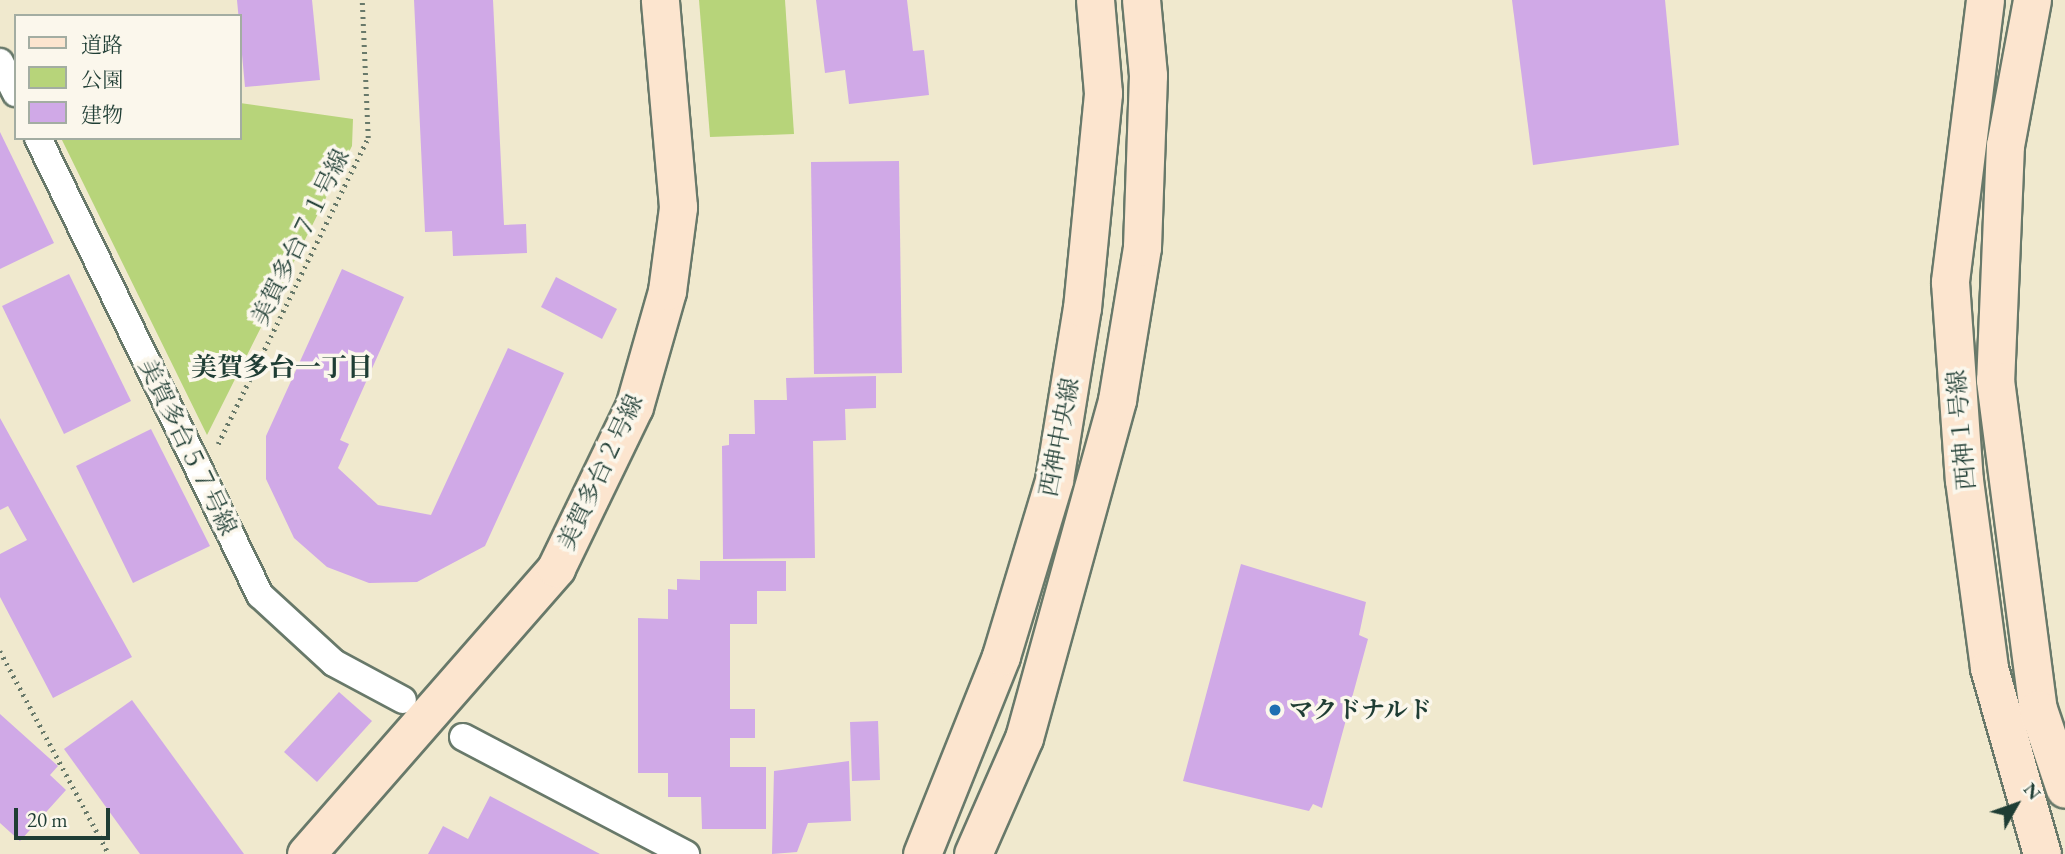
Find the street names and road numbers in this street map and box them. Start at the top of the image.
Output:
street label: 美賀多台７１号線 [245,144,355,330]
street label: 美賀多台５７号線 [133,354,243,540]
street label: 西神１号線 [1941,369,1981,491]
street label: 西神中央線 [1033,375,1085,499]
street label: 美賀多台２号線 [551,390,649,554]

